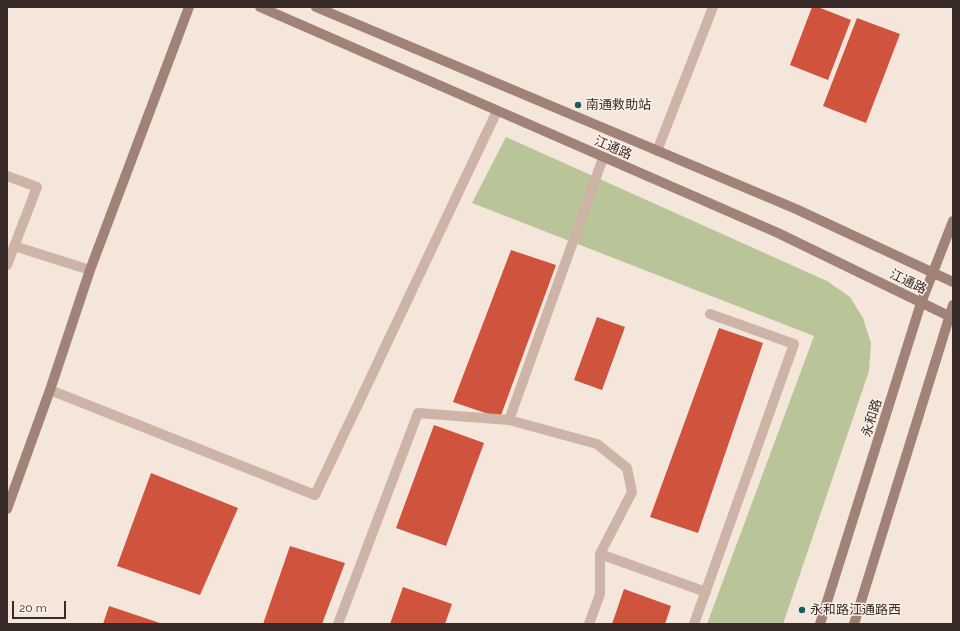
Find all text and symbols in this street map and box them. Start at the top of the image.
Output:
place label: 南通救助站 [586,97,651,113]
marker: 南通救助站 [573,100,583,110]
street label: 江通路 [592,133,634,163]
street label: 江通路 [887,266,929,298]
street label: 永和路 [859,397,885,439]
scale bar [14,593,68,619]
text: 20 m [19,601,47,615]
place label: 永和路江通路西 [810,602,901,618]
marker: 永和路江通路西 [797,605,807,615]

